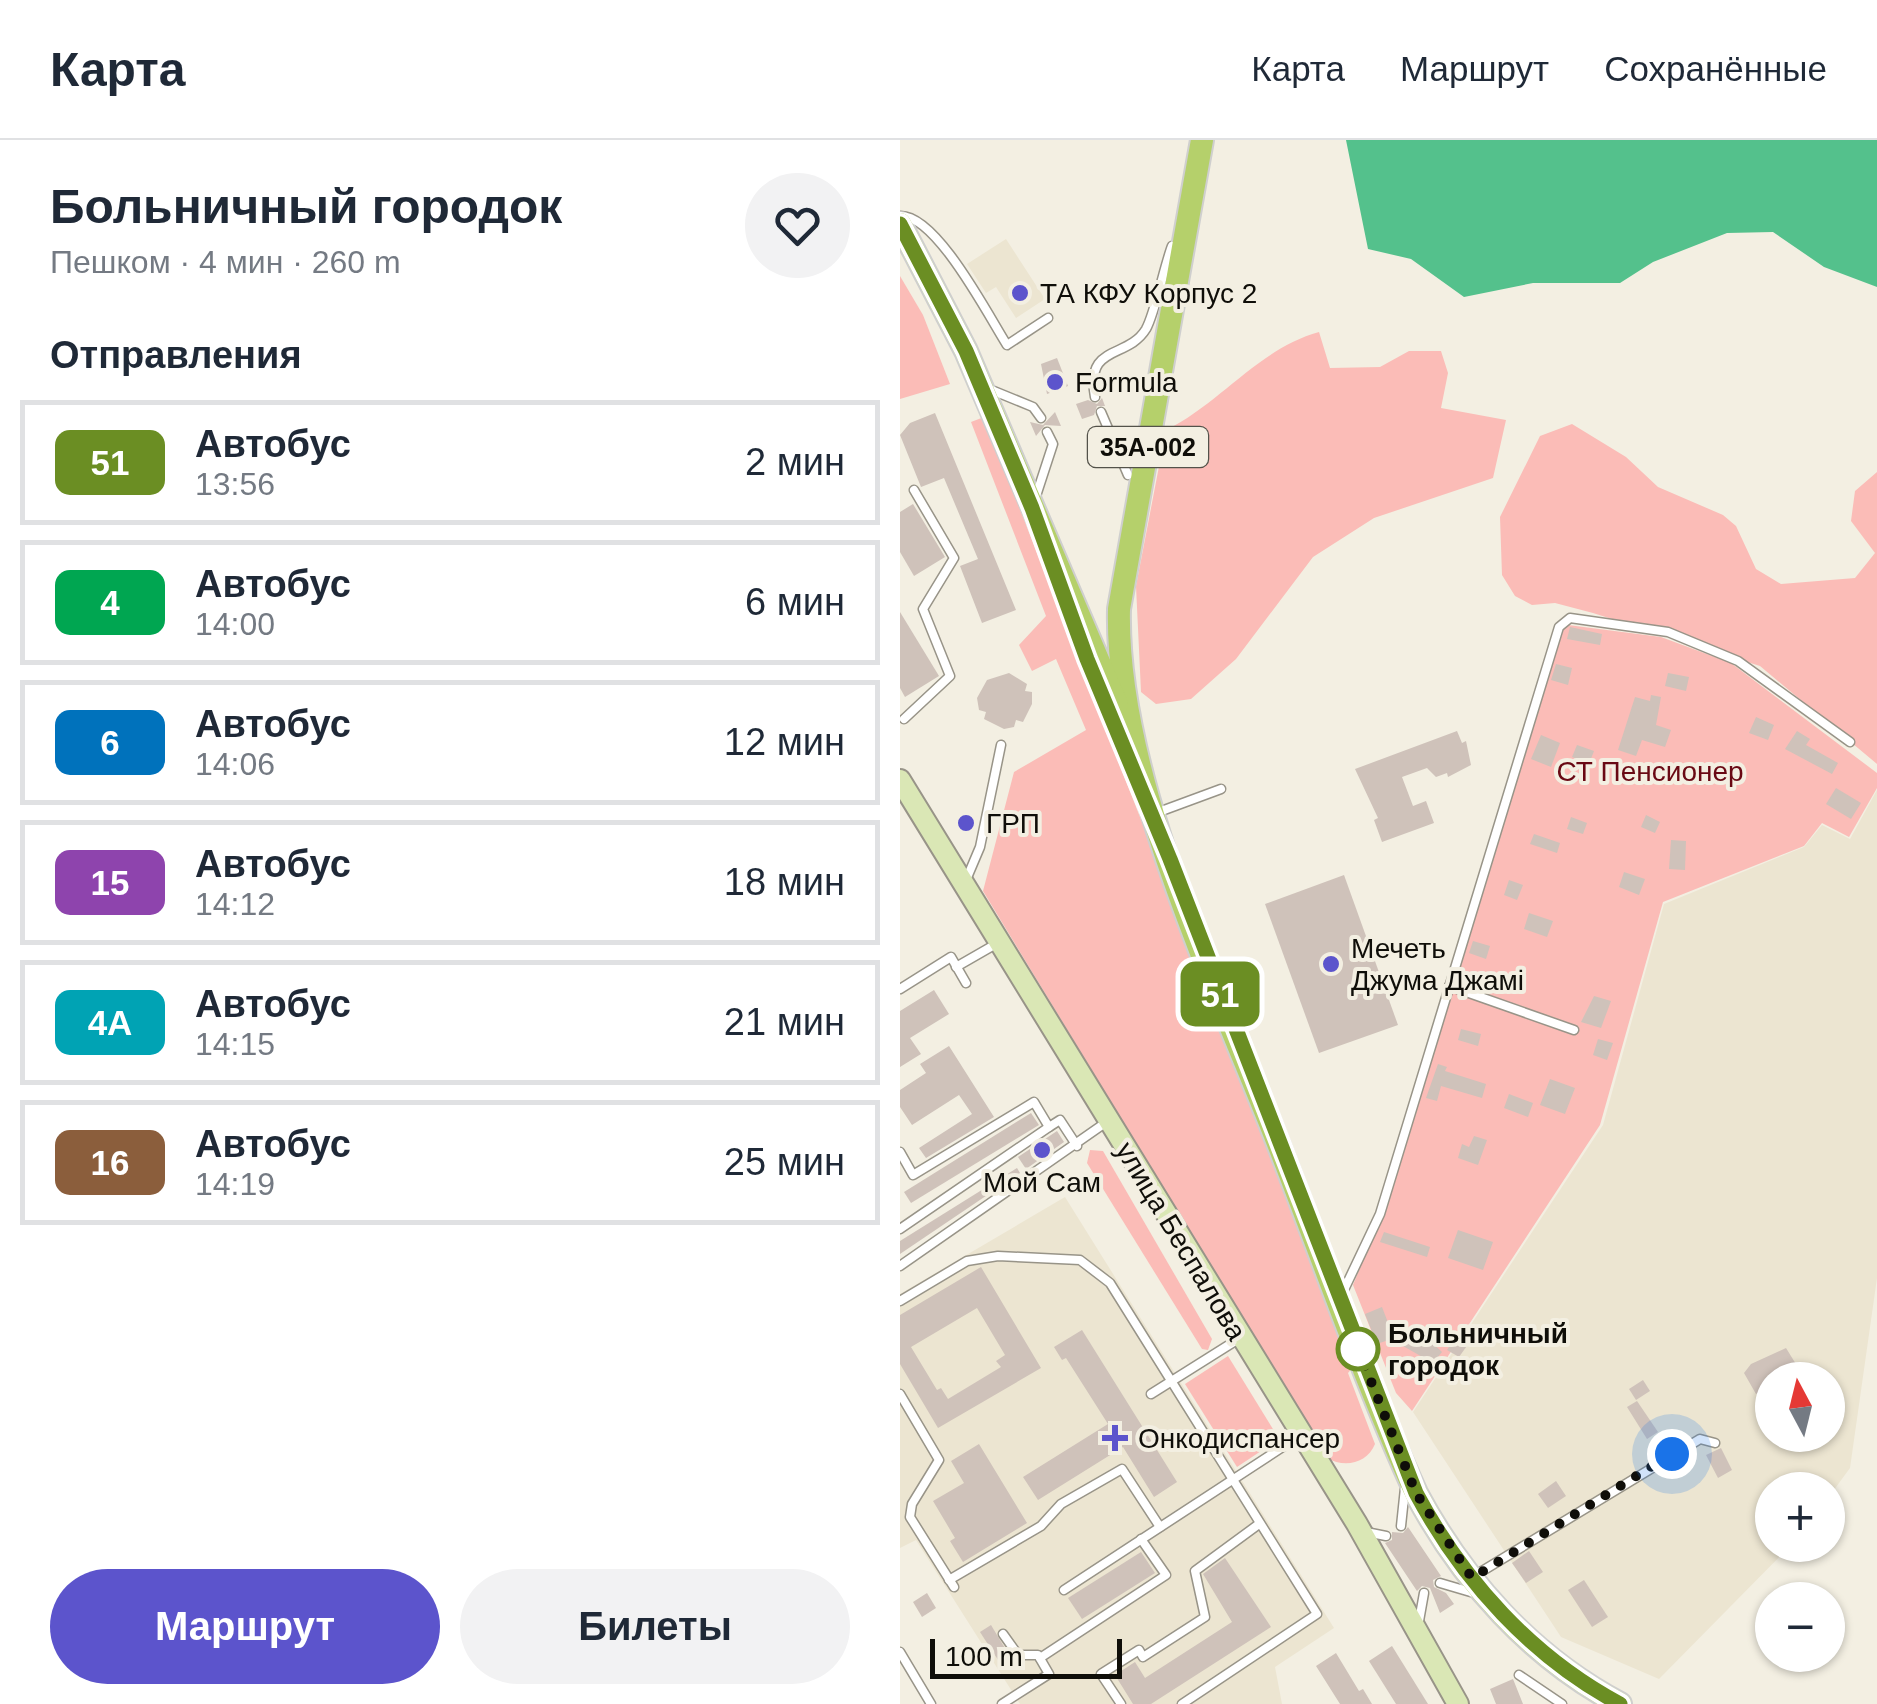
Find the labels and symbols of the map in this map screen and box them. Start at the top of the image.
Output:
place label: ТА КФУ Корпус 2 [1040,278,1257,309]
marker: ТА КФУ Корпус 2 [1009,282,1031,304]
place label: Formula [1075,367,1178,398]
marker: Formula [1044,371,1066,393]
road number: 35А-002 [1088,427,1208,467]
park label: СТ Пенсионер [1556,756,1744,787]
place label: ГРП [986,808,1040,839]
marker: ГРП [955,812,977,834]
place label: Мечеть Джума Джамі [1351,933,1524,996]
marker: Мечеть Джума Джамі [1320,953,1342,975]
line badge: 51 [1175,962,1265,1026]
street label: улица Беспалова [1110,1136,1253,1346]
marker: Мой Сам [1031,1139,1053,1161]
place label: Мой Сам [983,1167,1101,1198]
place label: Больничный городок [1388,1318,1568,1381]
marker: Больничный городок [1337,1328,1379,1370]
north arrow [1755,1362,1845,1452]
place label: Онкодиспансер [1138,1423,1340,1454]
marker: Онкодиспансер [1102,1425,1128,1451]
your location [1647,1429,1697,1479]
scale bar [930,1634,1122,1678]

